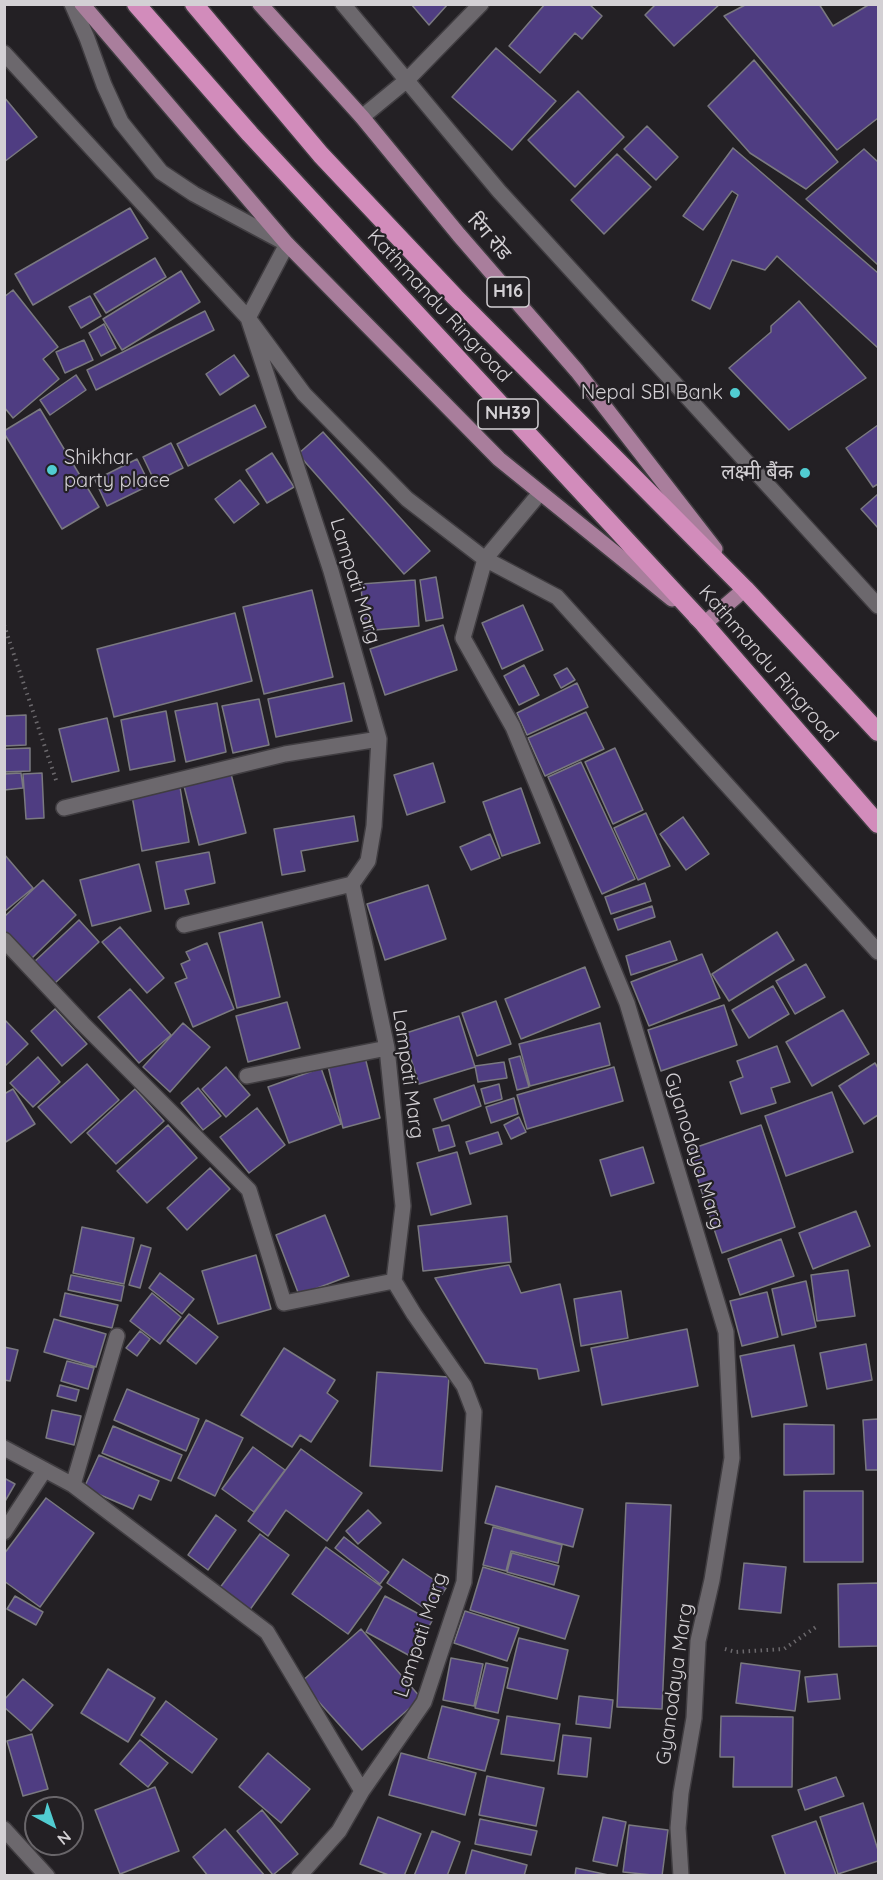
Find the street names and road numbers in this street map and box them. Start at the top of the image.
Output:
street label: रिंग रोड [462,209,516,265]
street label: Kathmandu Ringroad [362,225,516,387]
road number: H16 [487,277,529,307]
road number: NH39 [478,399,538,429]
street label: Lampati Marg [324,515,386,647]
street label: Kathmandu Ringroad [693,581,843,747]
street label: Lampati Marg [387,1008,429,1140]
street label: Gyanodaya Marg [659,1070,729,1232]
street label: Lampati Marg [389,1569,453,1701]
street label: Gyanodaya Marg [652,1602,698,1766]

